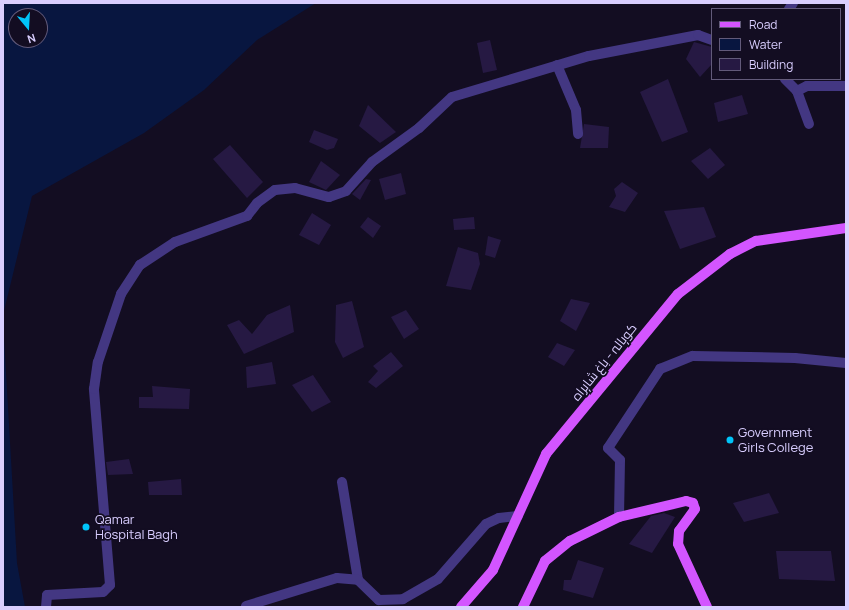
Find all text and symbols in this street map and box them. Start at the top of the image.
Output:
north arrow [8,8,48,48]
legend [711,8,841,80]
text: Road [749,16,777,33]
text: N [25,31,38,47]
text: Water [749,36,782,53]
text: Building [749,56,793,73]
street label: کوہالہ - باغ شاہراہ [568,320,640,404]
place label: Government Girls College [738,425,813,456]
marker: Government Girls College [725,435,735,445]
place label: Qamar Hospital Bagh [95,512,178,543]
marker: Qamar Hospital Bagh [80,521,92,533]

